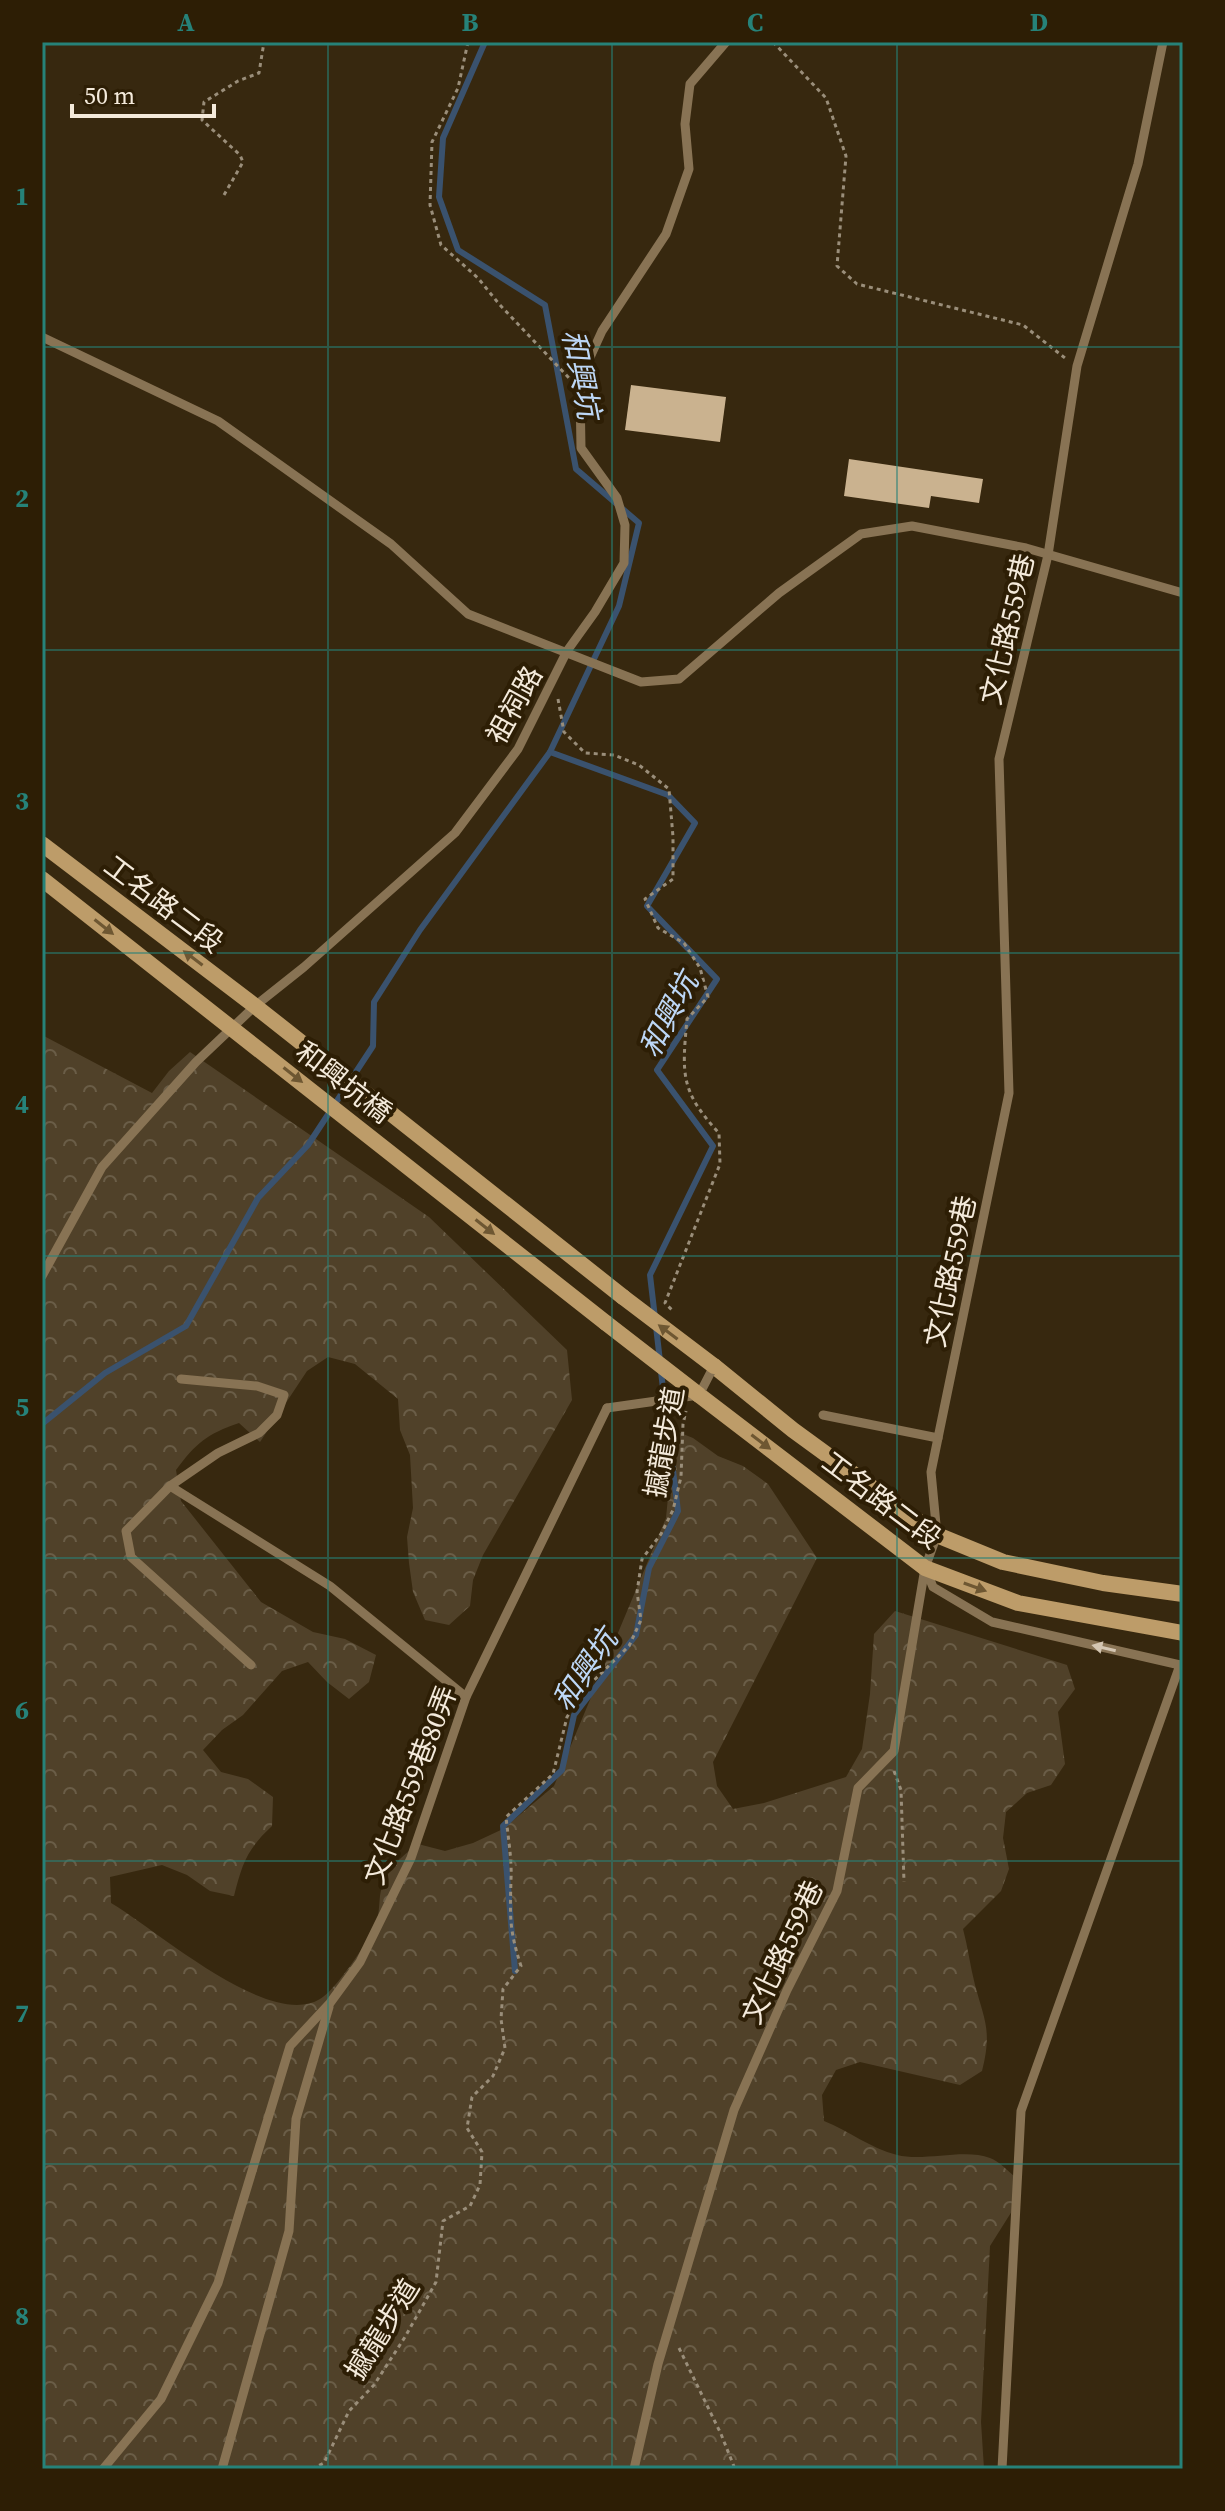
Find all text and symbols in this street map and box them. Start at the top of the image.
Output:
text: A [177,4,195,40]
text: B [462,4,479,40]
text: C [747,4,763,40]
text: D [1030,4,1048,40]
scale bar [72,68,214,118]
text: 50 m [84,79,135,112]
text: 1 [15,178,29,214]
water label: 和興坑 [553,326,611,426]
text: 2 [15,480,29,516]
street label: 文化路559巷 [971,550,1043,708]
street label: 祖祠路 [477,659,551,751]
text: 3 [15,783,29,819]
street label: 工名路二段 [97,847,231,961]
one-way arrow [94,919,114,935]
one-way arrow [183,951,203,967]
water label: 和興坑 [629,962,710,1064]
street label: 和興坑橋 [288,1033,400,1131]
one-way arrow [283,1066,303,1083]
text: 4 [15,1086,29,1122]
street label: 文化路559巷 [915,1192,985,1350]
one-way arrow [475,1218,495,1235]
one-way arrow [658,1324,679,1340]
street label: 撼龍步道 [636,1384,692,1500]
text: 5 [15,1389,29,1425]
one-way arrow [751,1434,771,1450]
street label: 工名路二段 [815,1443,949,1557]
one-way arrow [963,1581,987,1593]
water label: 和興坑 [542,1618,629,1718]
one-way arrow [1092,1641,1117,1653]
street label: 文化路559巷80弄 [355,1680,465,1890]
text: 6 [15,1692,29,1728]
street label: 文化路559巷 [732,1874,832,2030]
text: 7 [15,1995,29,2031]
street label: 撼龍步道 [336,2271,428,2387]
text: 8 [15,2298,29,2334]

